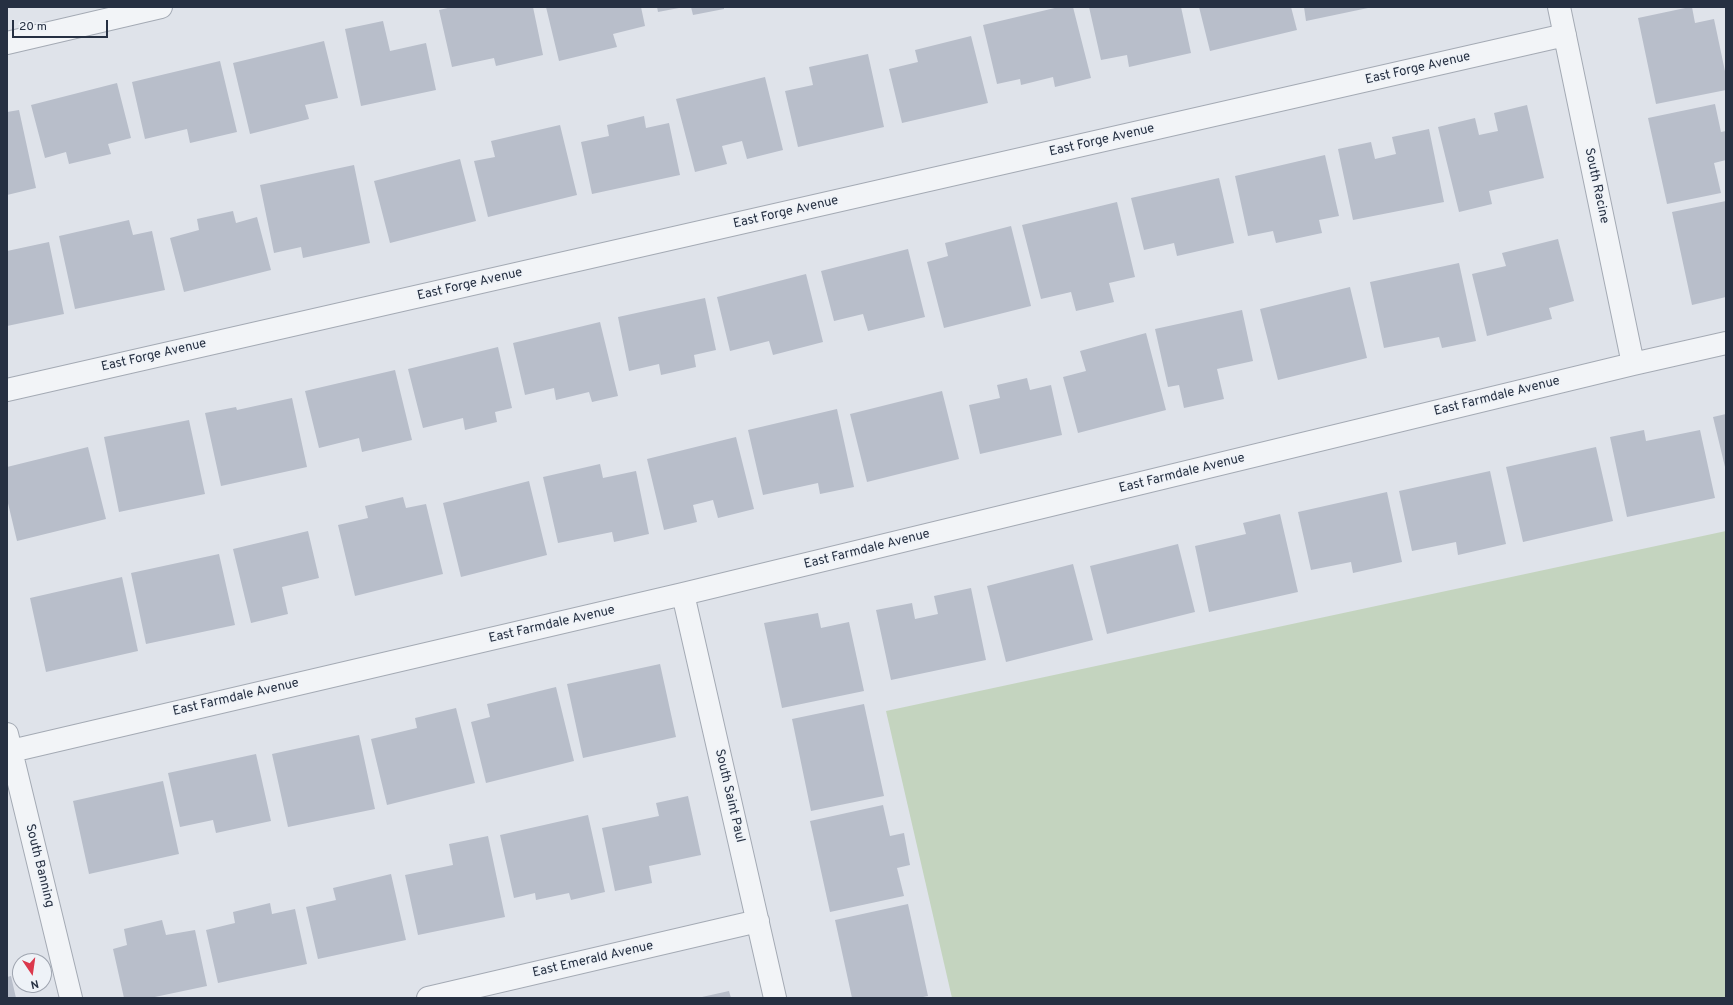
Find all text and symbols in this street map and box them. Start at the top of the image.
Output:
scale bar [14,12,110,38]
text: 20 m [19,19,47,35]
street label: East Forge Avenue [1364,49,1472,89]
street label: East Forge Avenue [1048,121,1156,161]
street label: South Racine [1580,147,1612,225]
street label: East Forge Avenue [732,193,840,233]
street label: East Forge Avenue [416,265,524,305]
street label: East Forge Avenue [100,336,208,376]
street label: East Farmdale Avenue [1433,374,1561,420]
street label: East Farmdale Avenue [1118,451,1246,497]
street label: East Farmdale Avenue [803,527,931,573]
street label: East Farmdale Avenue [487,603,617,647]
street label: East Farmdale Avenue [171,676,301,720]
street label: South Saint Paul [711,748,747,844]
street label: South Banning [21,823,57,909]
street label: East Emerald Avenue [531,939,655,981]
north arrow [12,953,52,993]
text: N [29,976,40,991]

